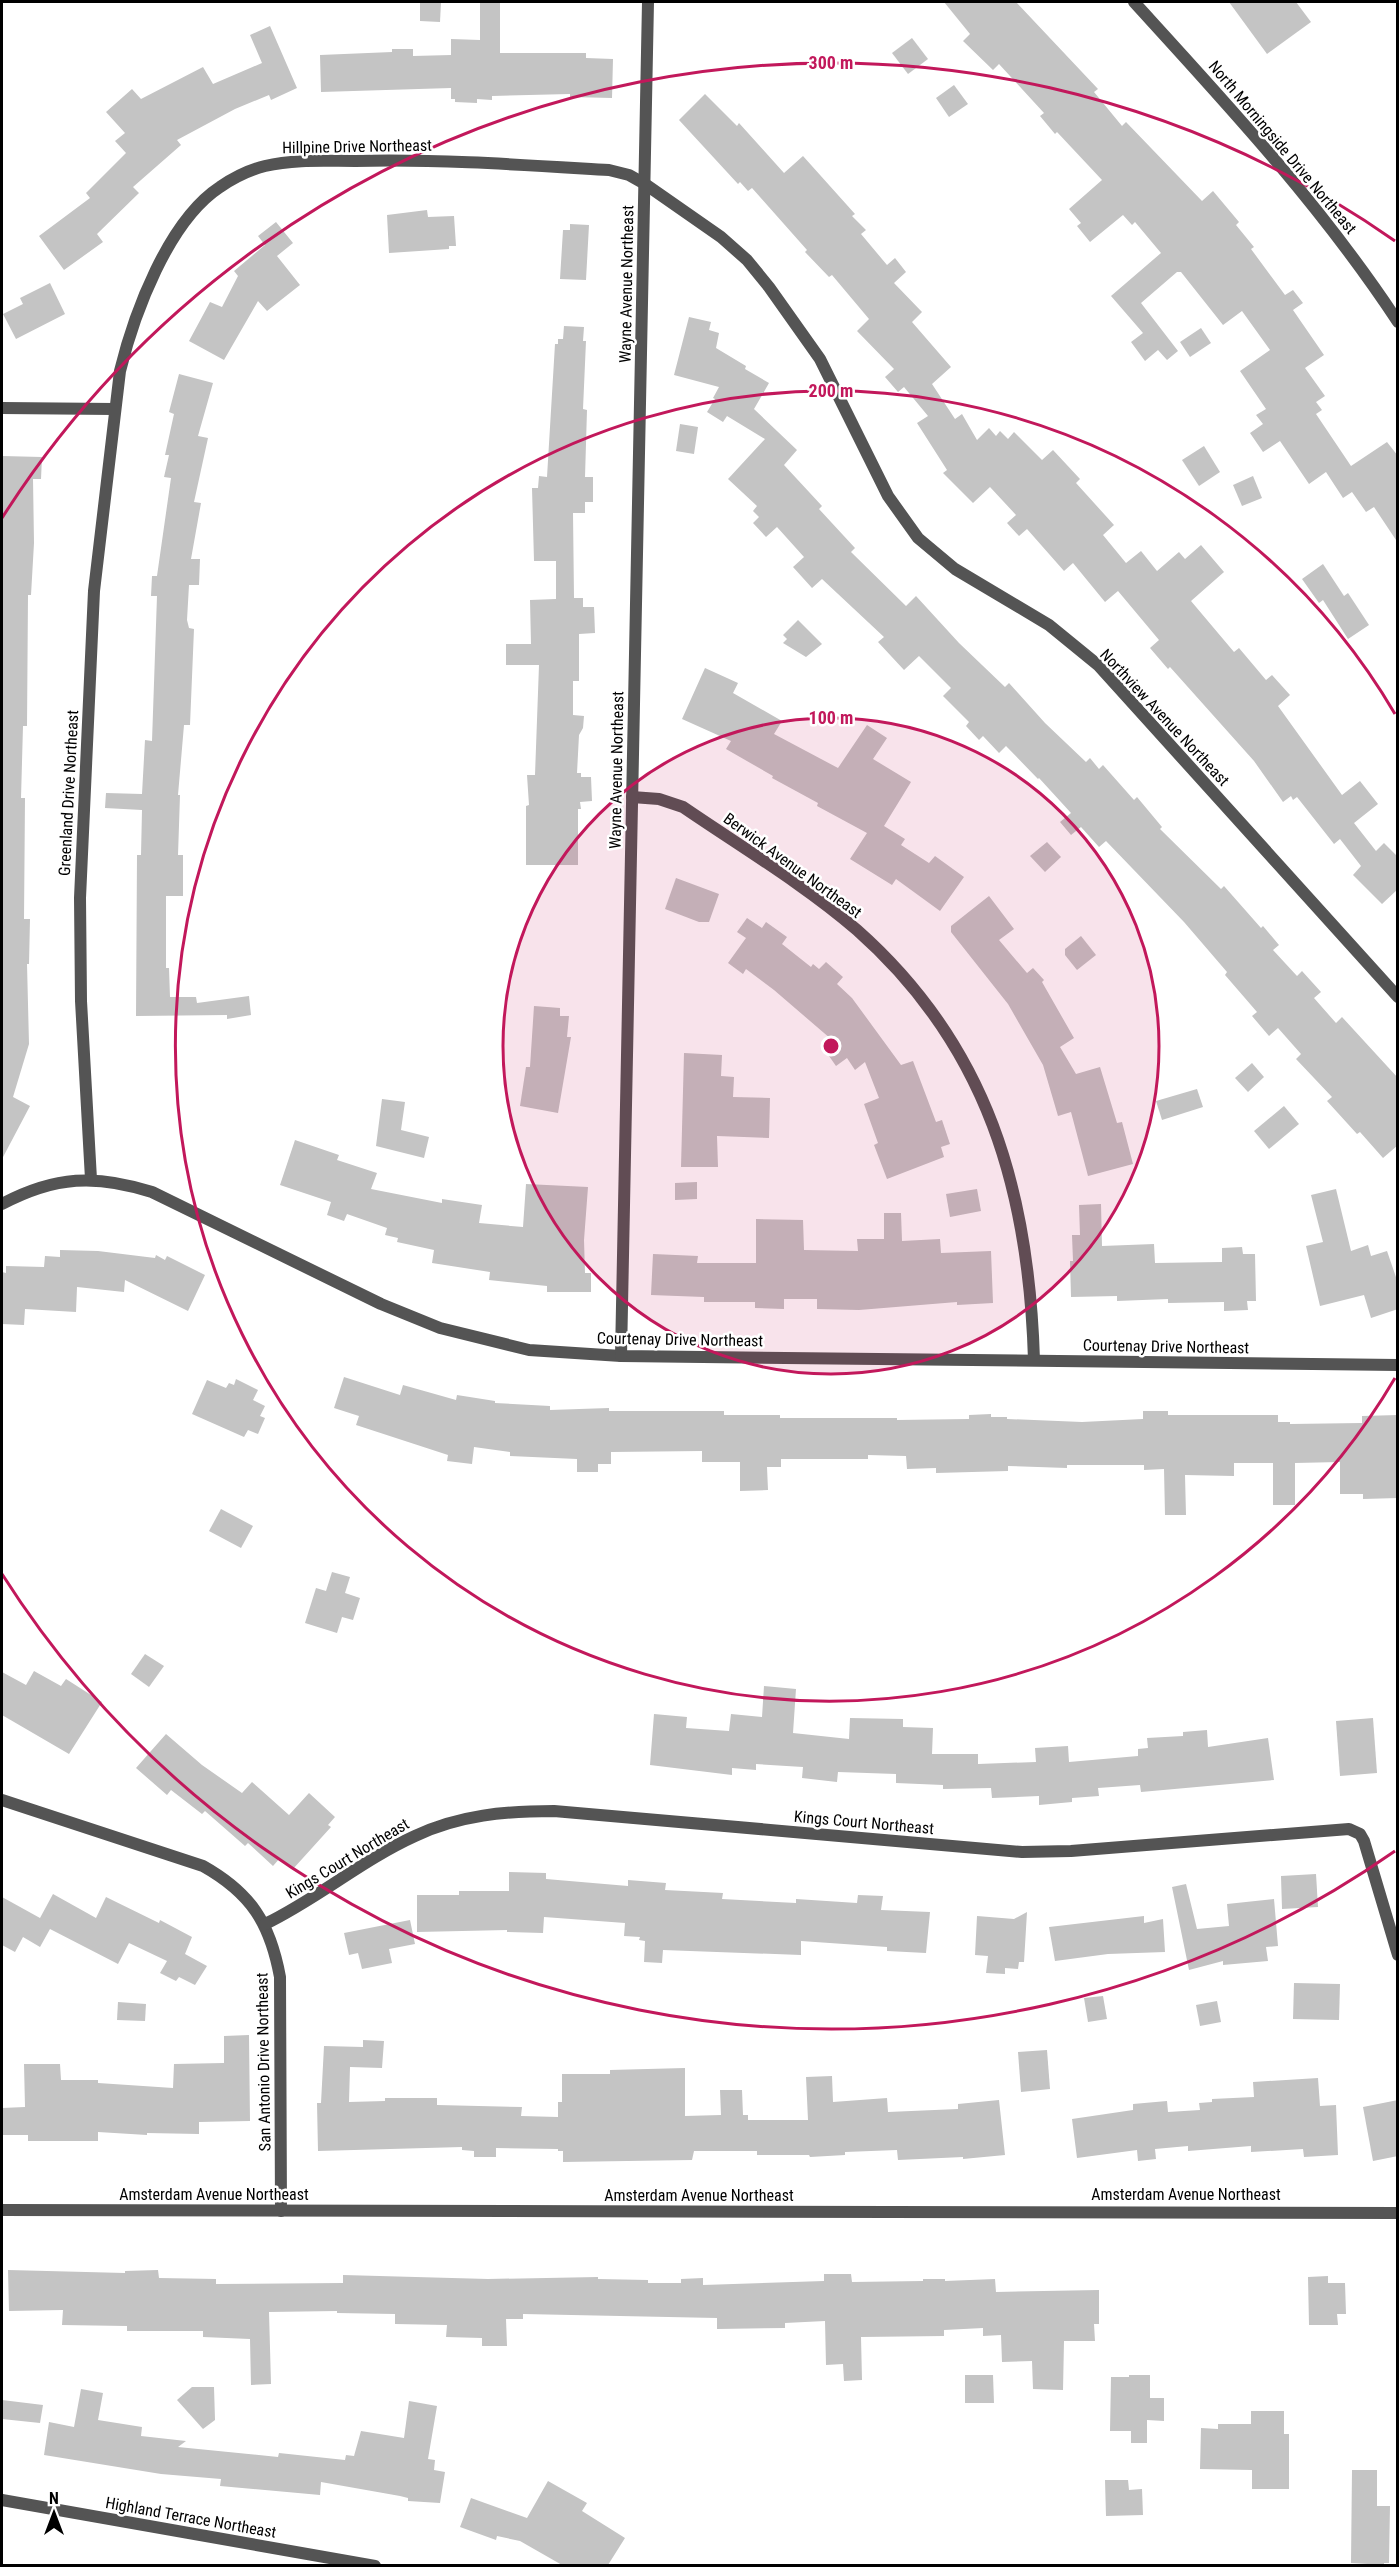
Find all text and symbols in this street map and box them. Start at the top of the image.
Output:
text: 300 m [809,52,853,73]
street label: North Morningside Drive Northeast [1205,57,1361,238]
street label: Hillpine Drive Northeast [282,136,432,157]
street label: Wayne Avenue Northeast [616,205,637,363]
text: 200 m [809,380,853,401]
street label: Northview Avenue Northeast [1096,645,1233,790]
street label: Wayne Avenue Northeast [606,691,627,849]
text: 100 m [809,707,853,728]
street label: Greenland Drive Northeast [55,709,82,876]
street label: Berwick Avenue Northeast [720,809,866,922]
centre of rings [821,1036,841,1056]
street label: Courtenay Drive Northeast [597,1329,764,1350]
street label: Courtenay Drive Northeast [1083,1336,1250,1357]
street label: Kings Court Northeast [793,1807,935,1838]
street label: Kings Court Northeast [282,1814,413,1903]
street label: San Antonio Drive Northeast [252,1972,275,2151]
street label: Amsterdam Avenue Northeast [119,2185,309,2204]
street label: Amsterdam Avenue Northeast [1091,2185,1281,2204]
street label: Amsterdam Avenue Northeast [604,2186,794,2205]
north arrow [24,2483,84,2543]
text: N [49,2489,59,2508]
street label: Highland Terrace Northeast [104,2493,278,2542]

